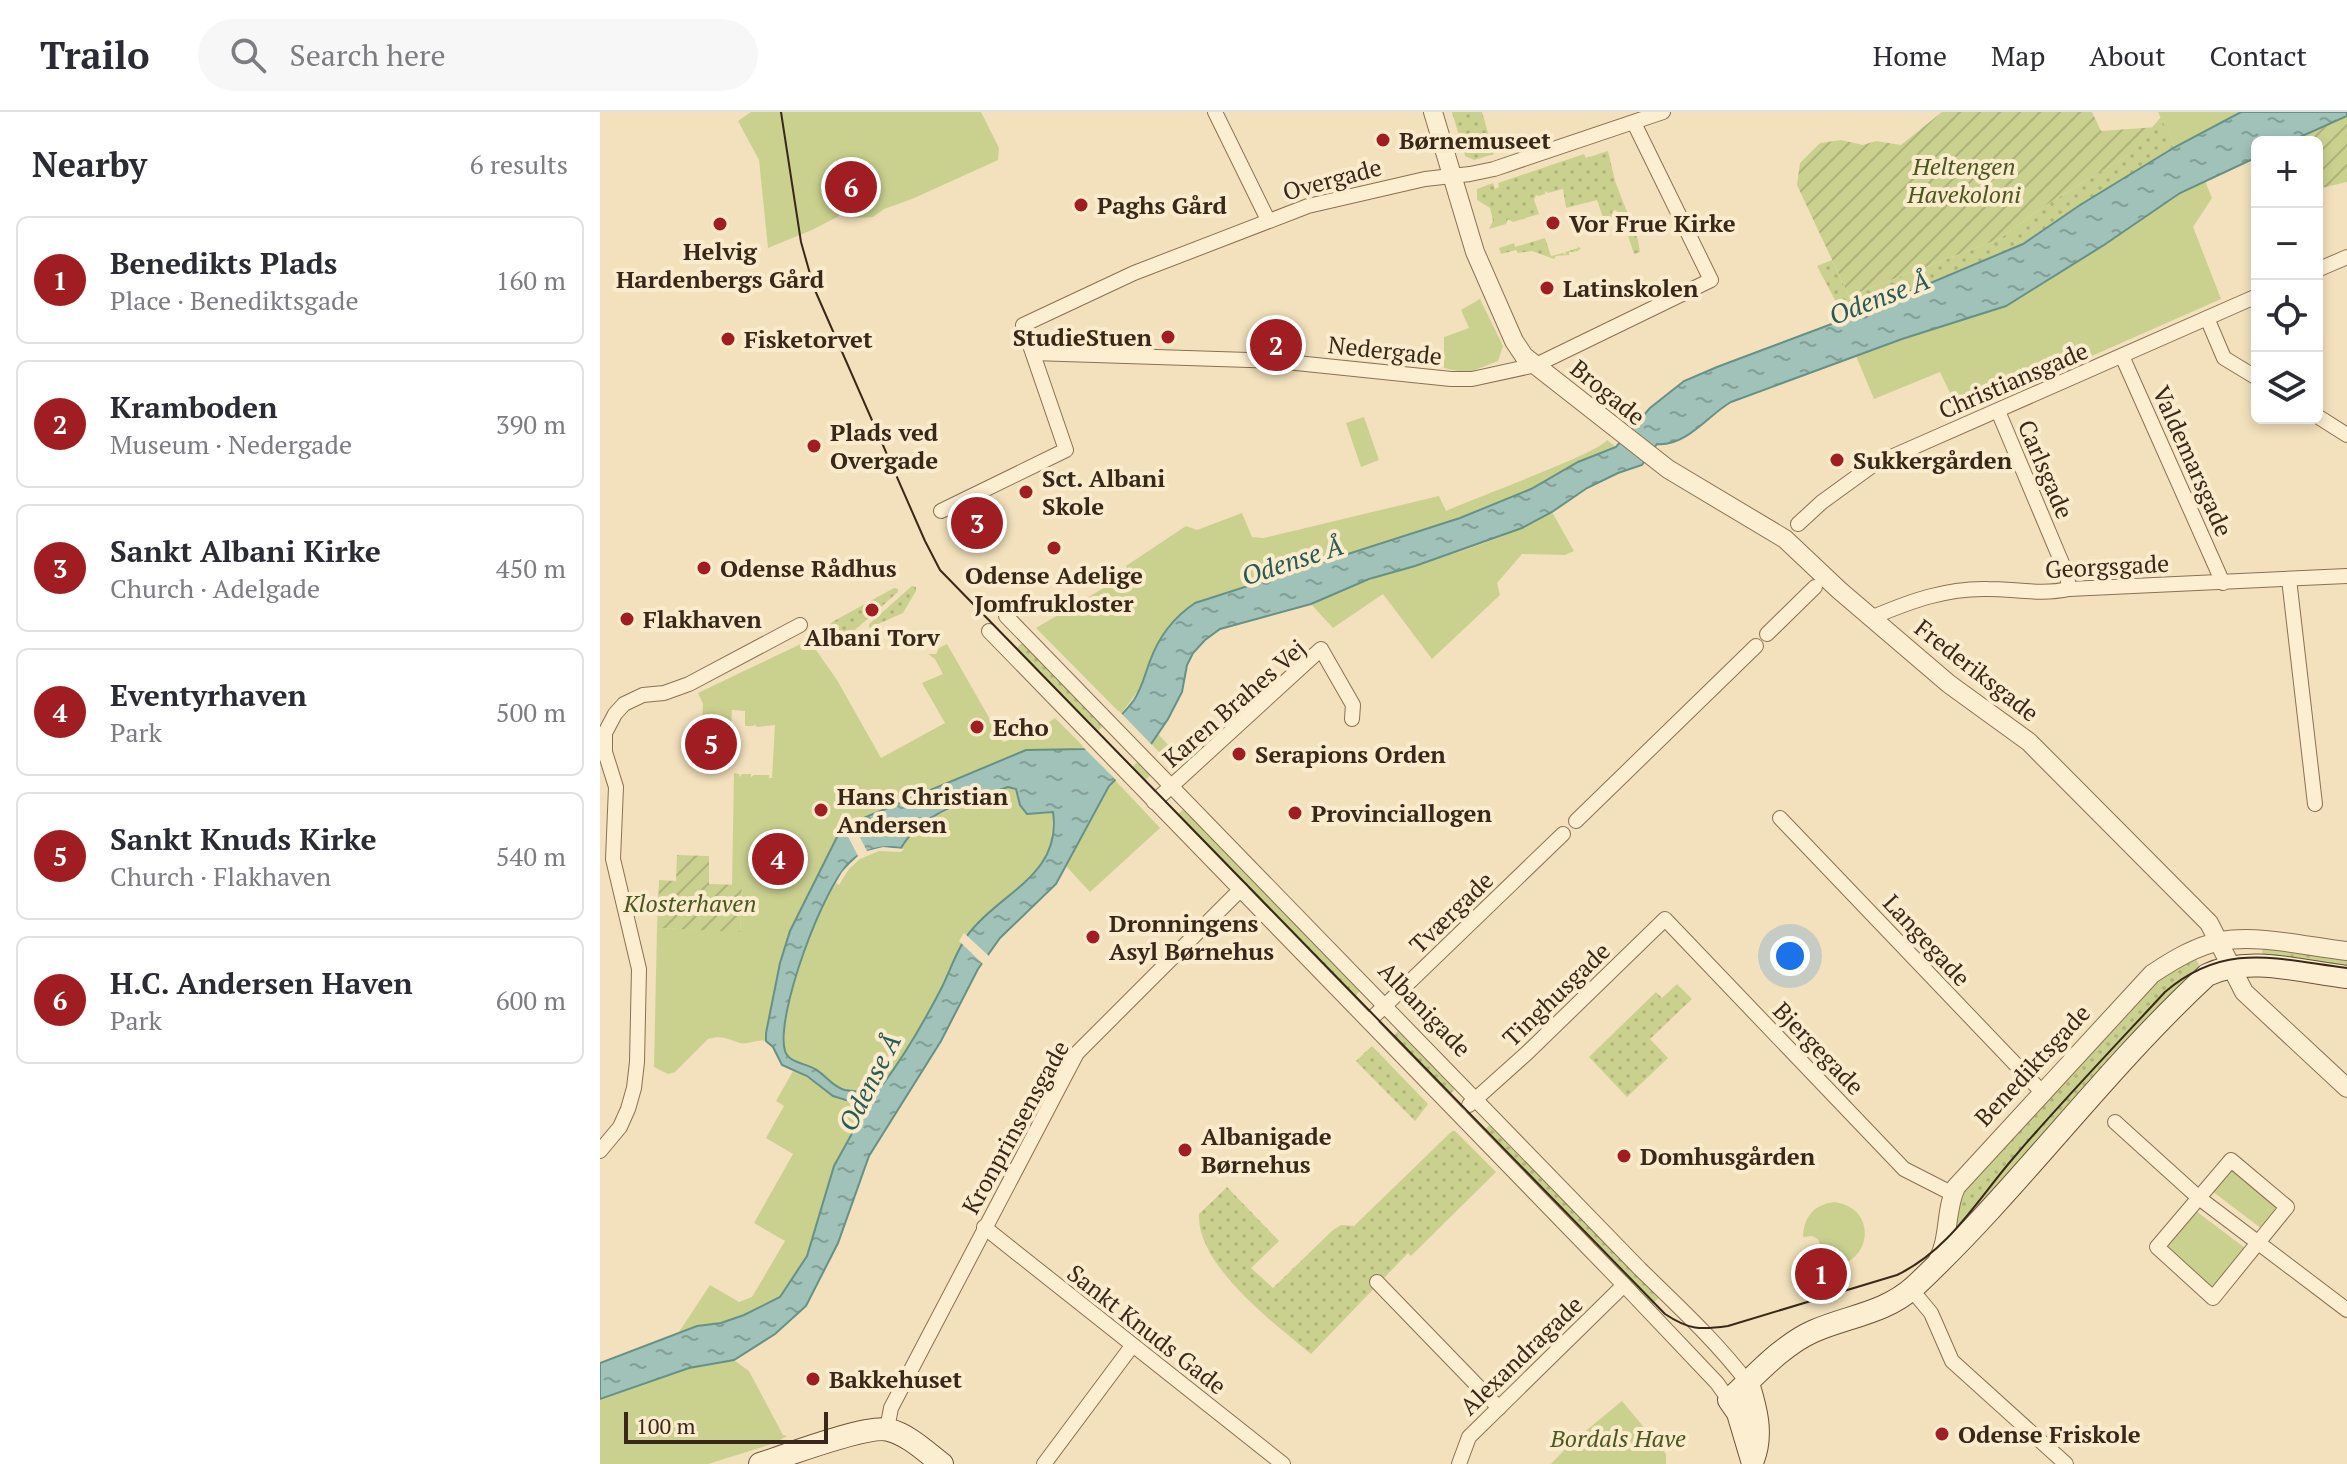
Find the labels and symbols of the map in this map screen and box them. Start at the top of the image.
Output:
place label: Børnemuseet [1399,124,1551,156]
marker: Børnemuseet [1374,131,1392,149]
street label: Overgade [1279,150,1385,208]
park label: Heltengen Havekoloni [1906,150,2021,210]
pin: 6 [825,157,877,217]
place label: Paghs Gård [1097,189,1228,221]
marker: Paghs Gård [1072,196,1090,214]
place label: Vor Frue Kirke [1569,207,1736,239]
marker: Vor Frue Kirke [1544,214,1562,232]
marker: Helvig Hardenbergs Gård [711,215,729,233]
place label: Helvig Hardenbergs Gård [616,235,825,295]
water label: Odense Å [1824,262,1934,332]
place label: Latinskolen [1563,272,1699,304]
marker: Latinskolen [1538,279,1556,297]
pin: 2 [1250,315,1302,375]
place label: StudieStuen [1013,321,1153,353]
place label: Fisketorvet [744,323,873,355]
marker: StudieStuen [1159,328,1177,346]
street label: Nedergade [1326,328,1444,372]
marker: Fisketorvet [719,330,737,348]
street label: Christiansgade [1933,334,2093,426]
street label: Brogade [1564,352,1652,432]
street label: Valdemarsgade [2145,381,2241,541]
street label: Carlsgade [2011,415,2081,523]
place label: Plads ved Overgade [830,416,939,476]
marker: Plads ved Overgade [805,437,823,455]
place label: Sukkergården [1853,444,2013,476]
marker: Sukkergården [1828,451,1846,469]
place label: Sct. Albani Skole [1042,462,1165,522]
marker: Sct. Albani Skole [1017,483,1035,501]
pin: 3 [951,493,1003,553]
water label: Odense Å [1237,528,1347,592]
marker: Odense Adelige Jomfrukloster [1045,539,1063,557]
street label: Georgsgade [2044,547,2170,585]
place label: Odense Rådhus [720,552,897,584]
marker: Odense Rådhus [695,559,713,577]
place label: Odense Adelige Jomfrukloster [965,559,1143,619]
marker: Albani Torv [863,601,881,619]
place label: Flakhaven [643,603,762,635]
marker: Flakhaven [618,610,636,628]
street label: Frederiksgade [1908,611,2046,729]
place label: Albani Torv [804,621,941,653]
street label: Karen Brahes Vej [1156,632,1312,774]
place label: Echo [993,711,1049,743]
pin: 5 [685,714,737,774]
marker: Echo [968,718,986,736]
place label: Serapions Orden [1255,738,1446,770]
marker: Serapions Orden [1230,745,1248,763]
place label: Hans Christian Andersen [837,780,1009,840]
place label: Provinciallogen [1311,797,1492,829]
marker: Hans Christian Andersen [812,801,830,819]
marker: Provinciallogen [1286,804,1304,822]
pin: 4 [752,829,804,889]
street label: Tværgade [1402,864,1500,960]
park label: Klosterhaven [623,887,756,919]
street label: Langegade [1876,887,1978,993]
place label: Dronningens Asyl Børnehus [1109,907,1274,967]
marker: Dronningens Asyl Børnehus [1084,928,1102,946]
street label: Tinghusgade [1495,935,1617,1053]
your location [1770,936,1810,976]
street label: Albanigade [1372,955,1478,1063]
street label: Bjergegade [1767,995,1871,1101]
street label: Benediktsgade [1967,997,2097,1133]
water label: Odense Å [830,1027,908,1137]
street label: Kronprinsensgade [954,1035,1076,1219]
place label: Albanigade Børnehus [1201,1120,1332,1180]
place label: Domhusgården [1640,1140,1816,1172]
marker: Albanigade Børnehus [1176,1141,1194,1159]
marker: Domhusgården [1615,1147,1633,1165]
pin: 1 [1795,1244,1847,1304]
street label: Sankt Knuds Gade [1061,1257,1233,1401]
street label: Alexandragade [1453,1288,1589,1422]
place label: Bakkehuset [829,1363,962,1395]
marker: Bakkehuset [804,1370,822,1388]
scale bar [624,1408,828,1444]
place label: Odense Friskole [1958,1418,2141,1450]
park label: Bordals Have [1549,1422,1686,1454]
marker: Odense Friskole [1933,1425,1951,1443]

